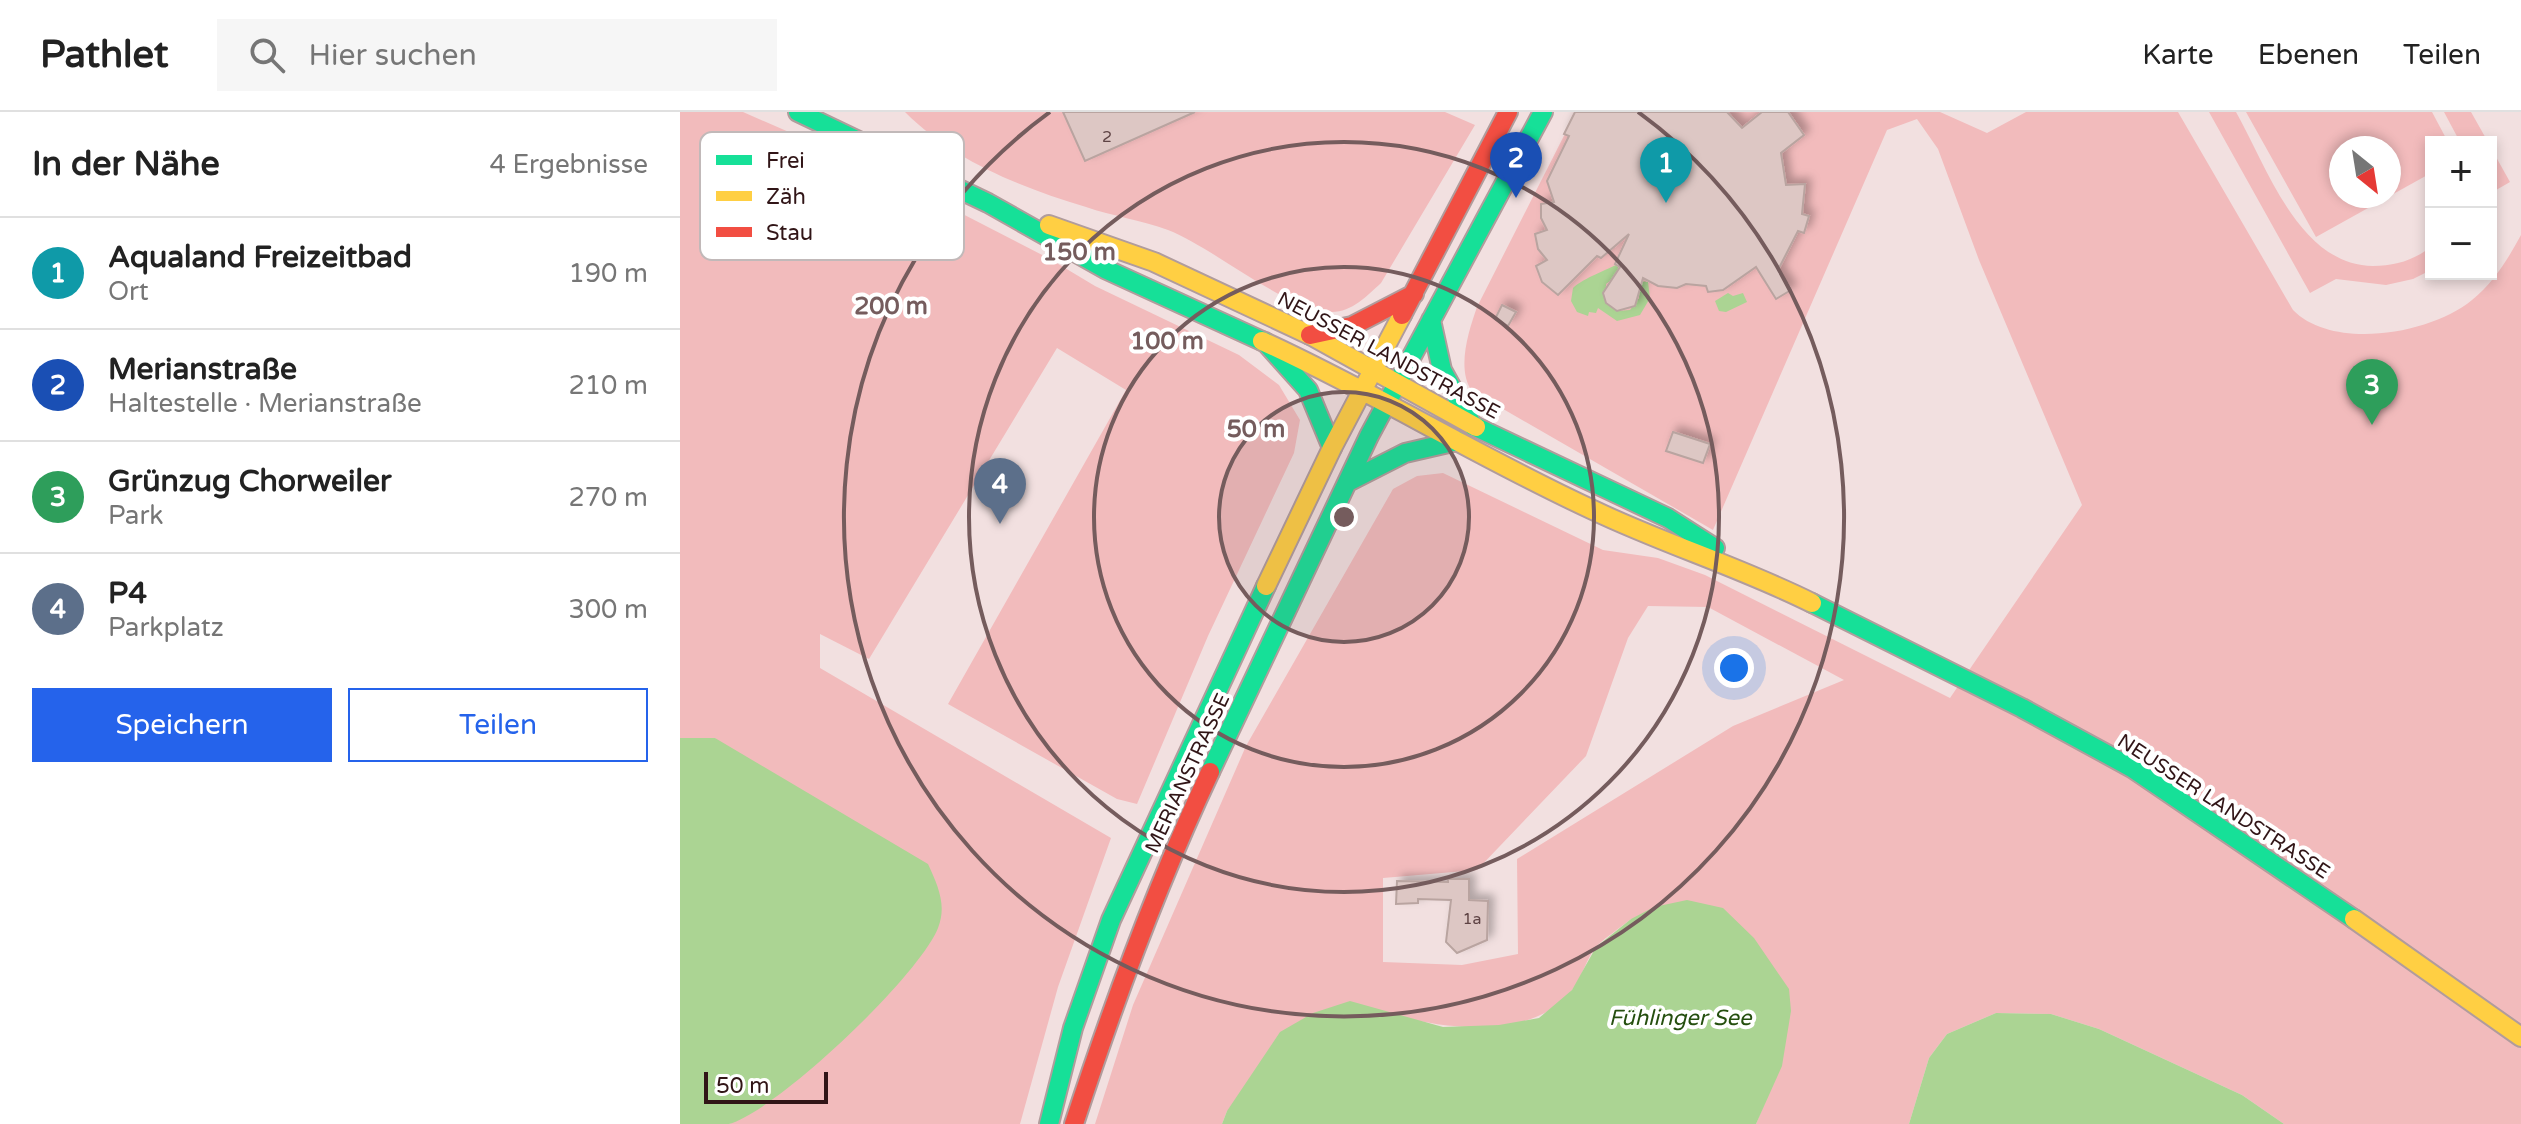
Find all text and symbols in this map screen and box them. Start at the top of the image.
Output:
search box [217,19,777,91]
text: Pathlet [40,32,169,78]
icon: search [245,33,289,77]
text: Hier suchen [309,37,477,74]
text: Karte [2142,38,2214,72]
text: Ebenen [2258,38,2359,72]
text: Teilen [2403,38,2481,72]
house number: 2 [1102,127,1112,147]
legend [700,132,964,260]
pin: 2 [1490,132,1542,198]
north arrow [2329,136,2401,208]
map controls [2425,136,2497,280]
button: + [2425,136,2497,208]
pin: 1 [1640,137,1692,203]
text: In der Nähe [32,144,220,185]
text: Frei [766,148,805,174]
text: 4 Ergebnisse [489,149,648,180]
text: Zäh [766,184,806,210]
button: − [2425,208,2497,280]
text: Stau [766,220,813,246]
text: 150 m [1042,238,1116,267]
text: Aqualand Freizeitbad [108,239,412,276]
text: 1 [50,258,66,289]
text: 190 m [568,258,648,289]
text: Ort [108,276,149,307]
street label: NEUSSER LANDSTRASSE [1273,287,1504,425]
text: 200 m [854,292,928,321]
text: 100 m [1130,327,1204,356]
text: Merianstraße [108,351,297,388]
pin: 3 [2346,359,2398,425]
text: 2 [50,370,66,401]
text: 210 m [568,370,648,401]
text: Haltestelle · Merianstraße [108,388,422,419]
text: 50 m [1227,415,1285,444]
pin: 4 [974,458,1026,524]
text: Grünzug Chorweiler [108,463,391,500]
text: 3 [50,482,66,513]
text: 270 m [568,482,648,513]
text: Park [108,500,164,531]
centre of rings [1330,503,1358,531]
text: P4 [108,575,147,612]
text: 4 [50,594,66,625]
text: 300 m [568,594,648,625]
text: Parkplatz [108,612,224,643]
your location [1714,648,1754,688]
button: Speichern [32,688,332,762]
button: Teilen [348,688,648,762]
street label: MERIANSTRASSE [1140,690,1235,857]
street label: NEUSSER LANDSTRASSE [2113,729,2334,885]
house number: 1a [1462,909,1482,929]
water label: Fühlinger See [1609,1005,1753,1031]
scale bar [704,1068,828,1104]
text: 50 m [716,1073,770,1099]

